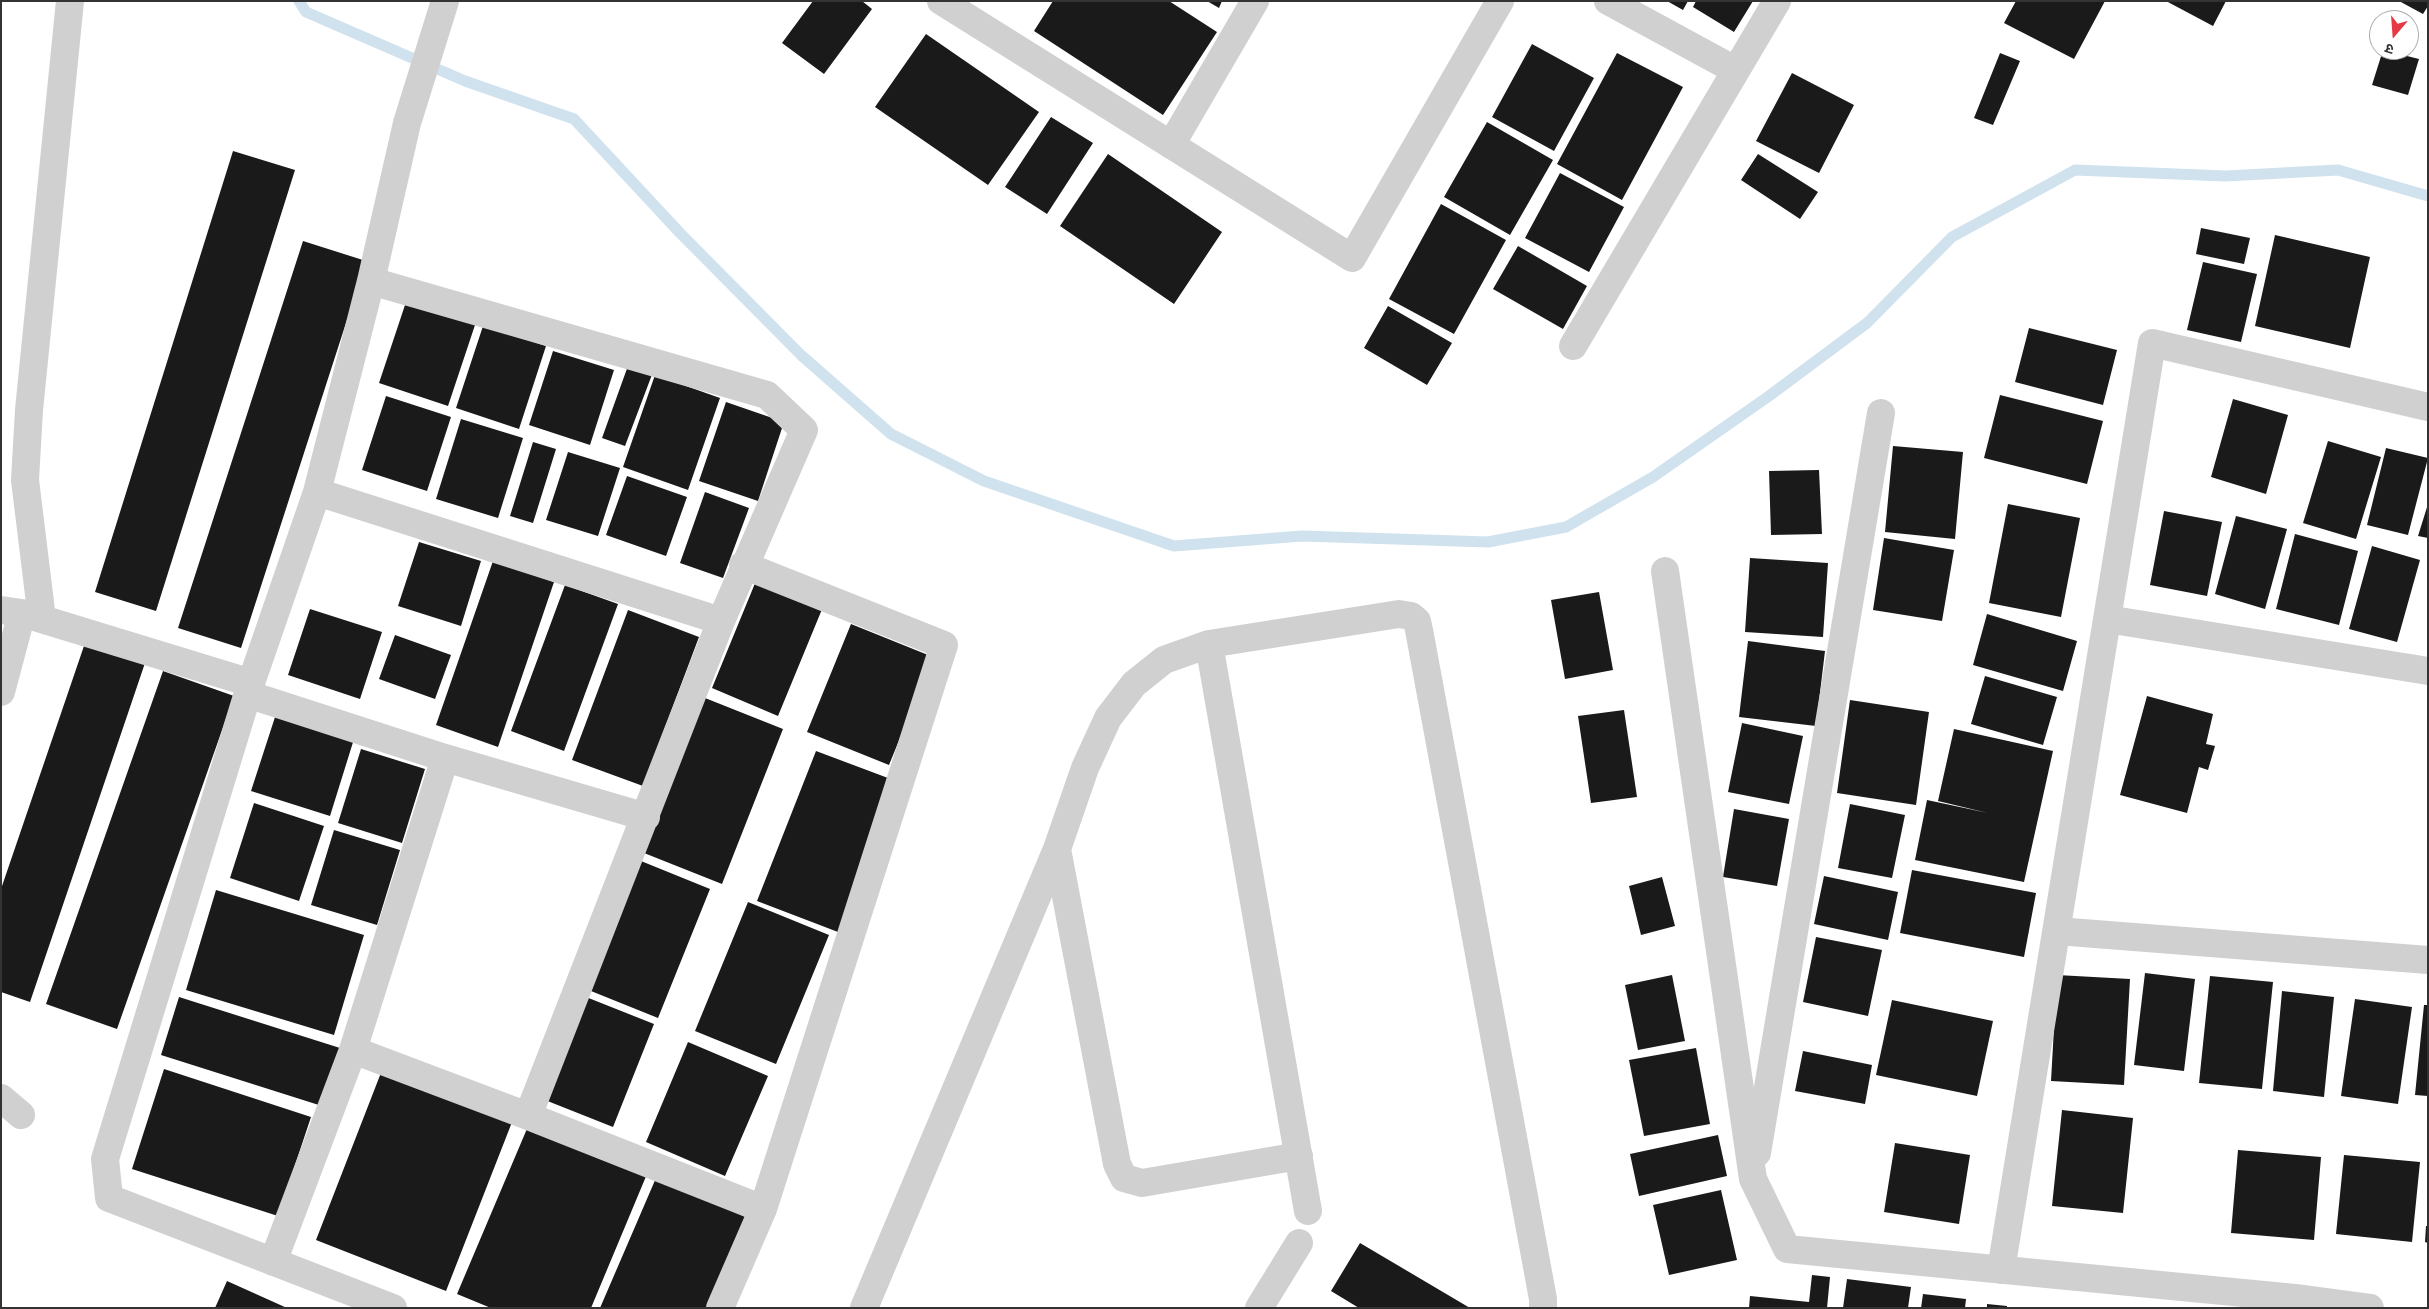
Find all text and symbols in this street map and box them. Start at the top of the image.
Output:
north arrow [2369,10,2419,60]
text: उ [2384,40,2396,56]

